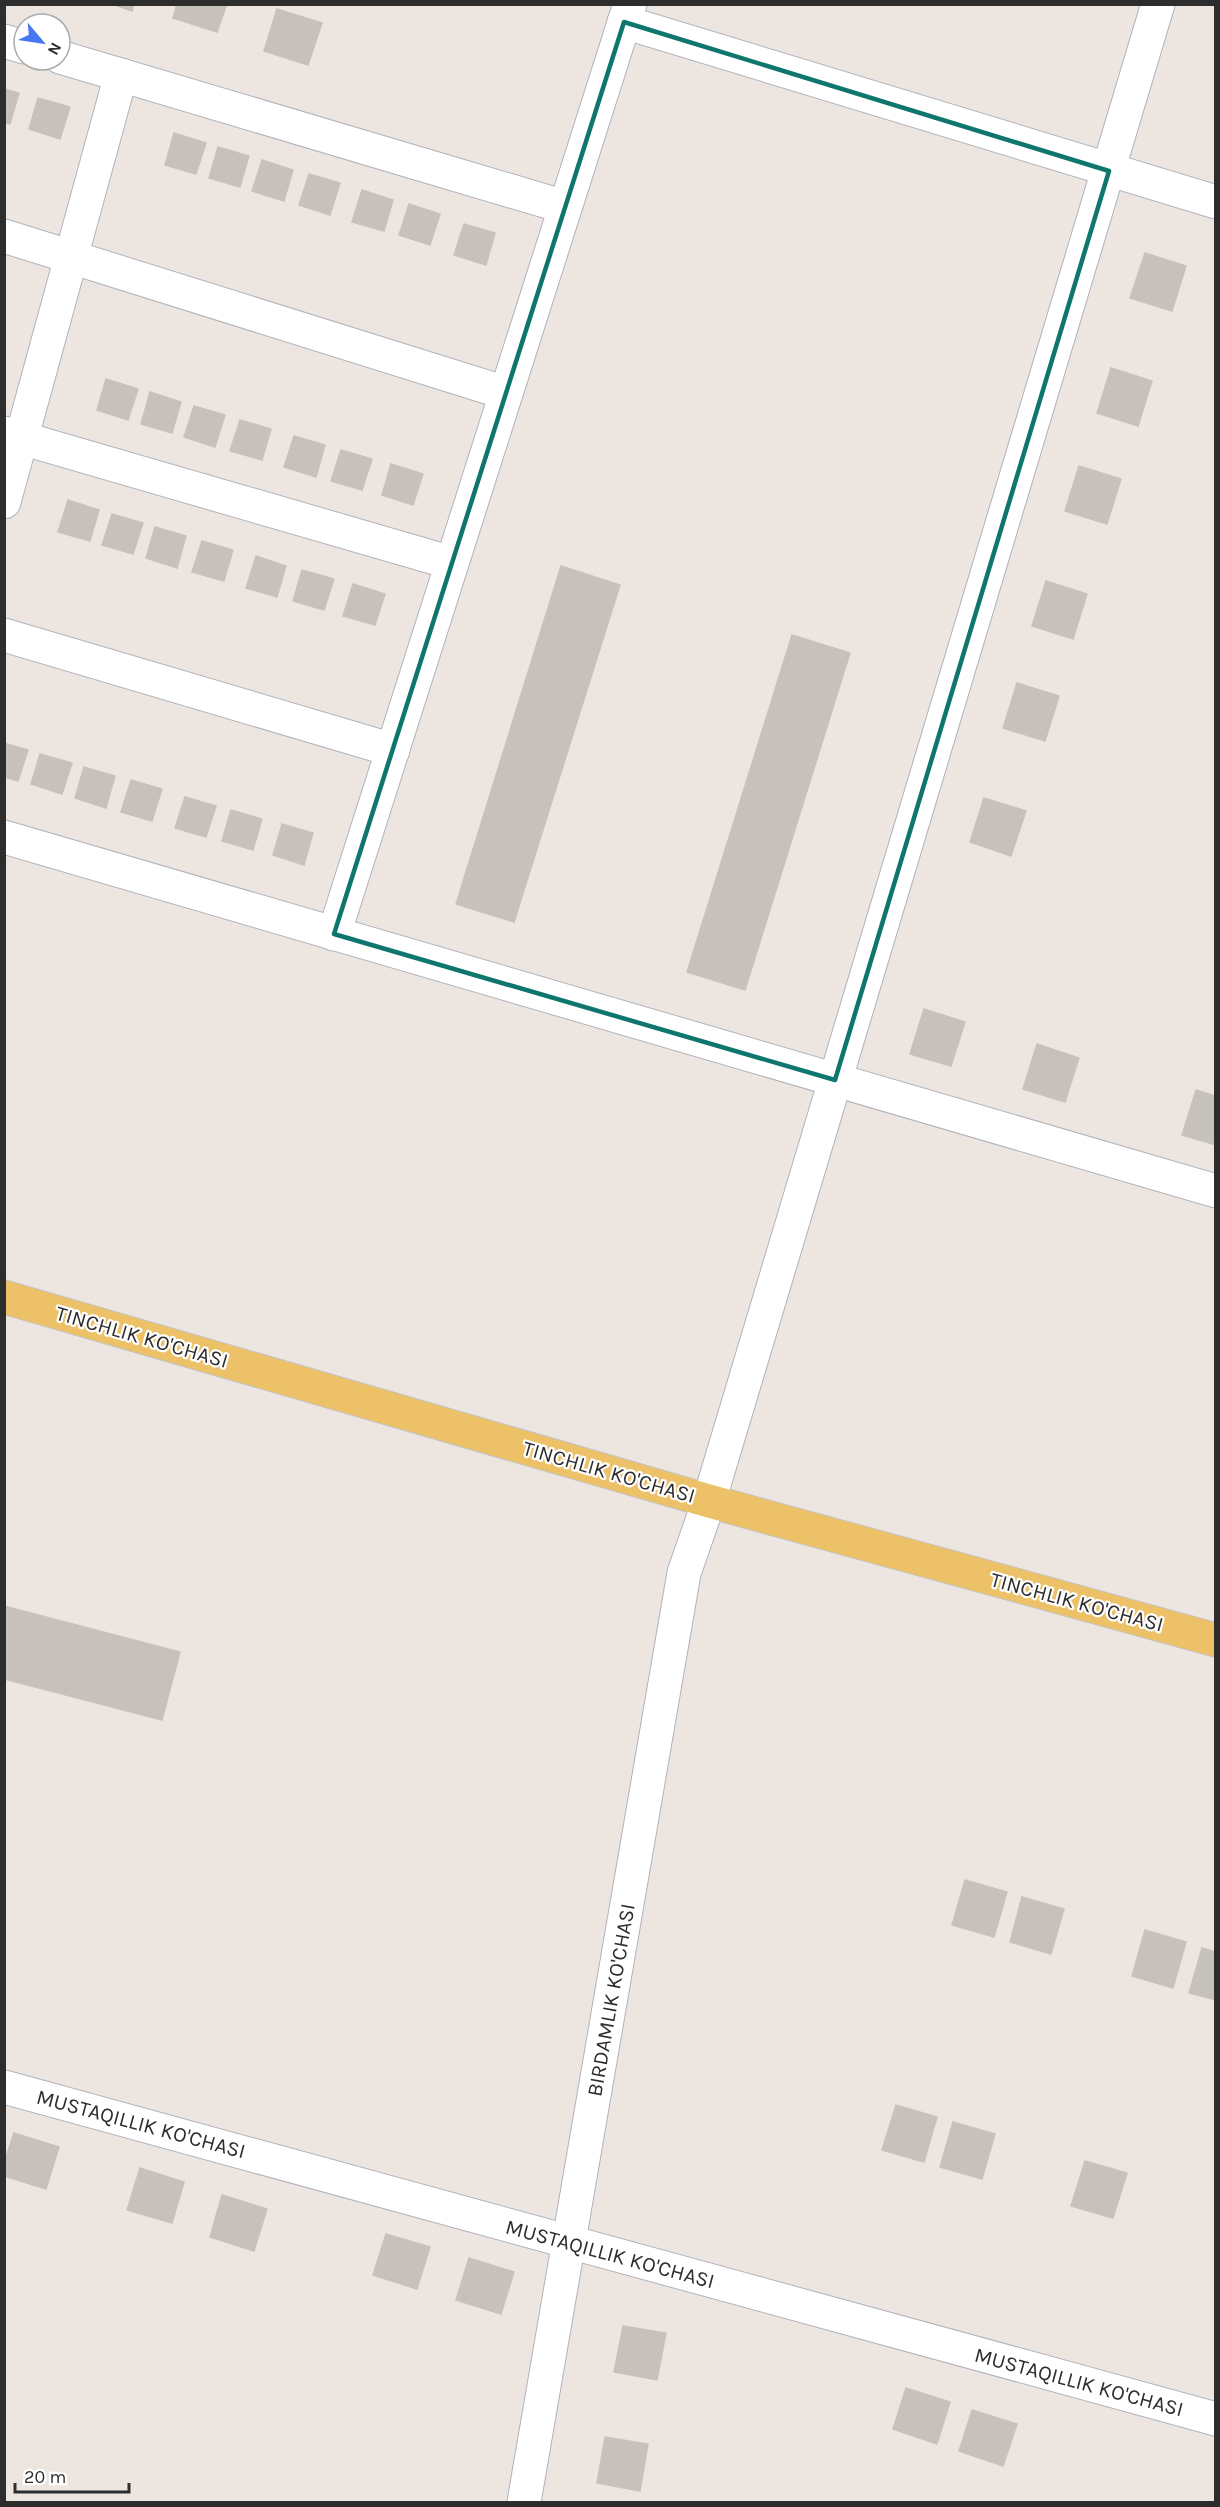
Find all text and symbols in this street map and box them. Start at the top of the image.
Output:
north arrow [12,12,72,72]
text: N [44,39,66,59]
street label: TINCHLIK KO'CHASI [53,1301,231,1373]
street label: TINCHLIK KO'CHASI [520,1436,698,1508]
street label: TINCHLIK KO'CHASI [988,1567,1166,1637]
street label: BIRDAMLIK KO'CHASI [582,1902,640,2098]
street label: MUSTAQILLIK KO'CHASI [34,2085,248,2163]
street label: MUSTAQILLIK KO'CHASI [503,2215,717,2293]
street label: MUSTAQILLIK KO'CHASI [972,2343,1186,2421]
scale bar [15,2456,129,2494]
text: 20 m [24,2466,66,2488]

